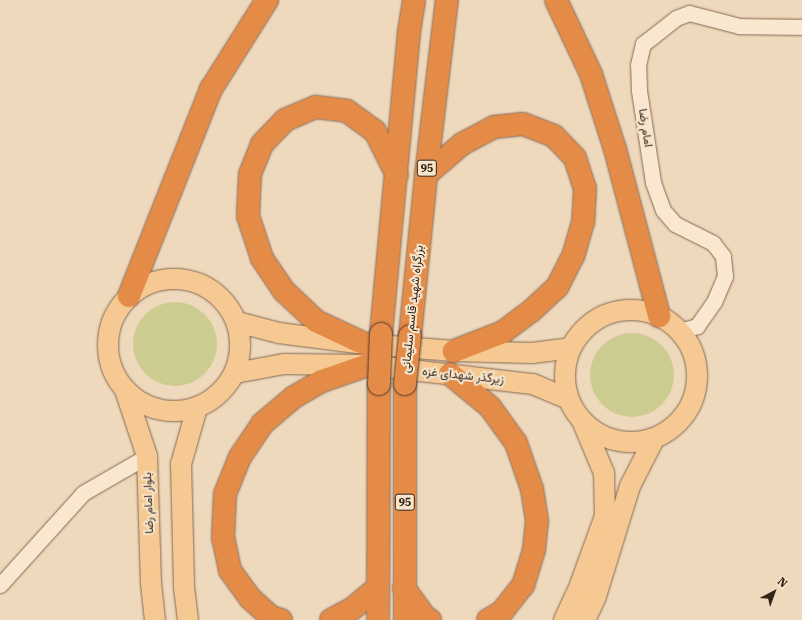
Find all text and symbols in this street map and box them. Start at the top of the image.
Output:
street label: امام رضا [635,108,655,148]
road number: 95 [416,159,438,177]
street label: بزرگراه شهید قاسم سلیمانی [399,244,427,374]
street label: زیرگذر شهدای غزه [421,365,505,387]
street label: بلوار امام رضا [141,472,157,534]
road number: 95 [394,493,416,511]
north arrow [754,572,794,612]
text: N [775,575,790,590]

